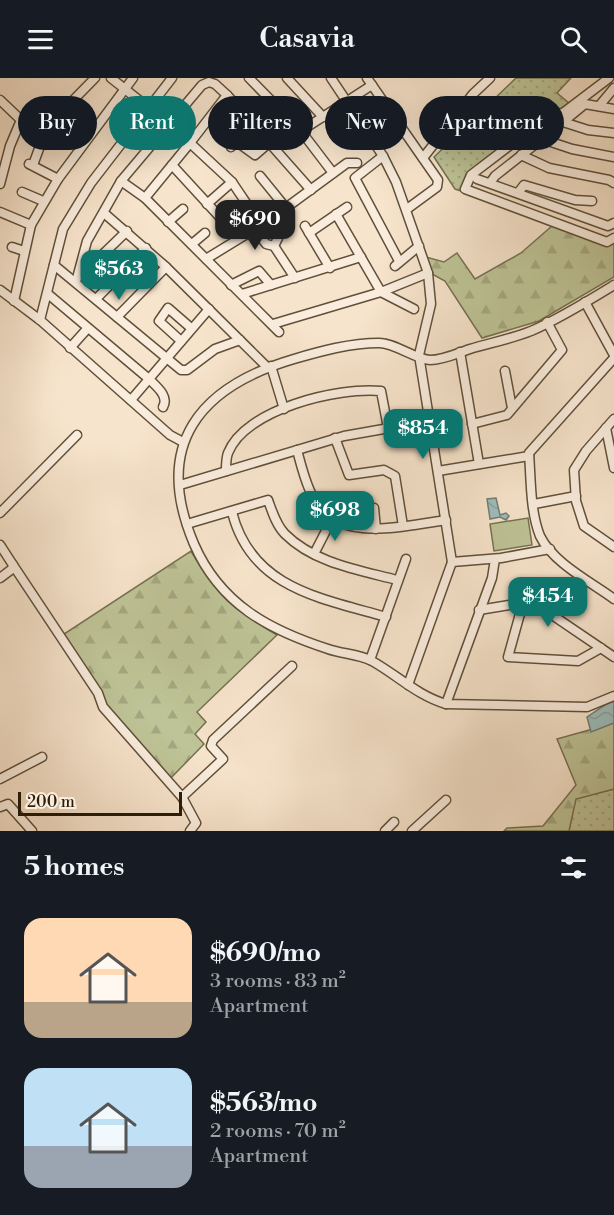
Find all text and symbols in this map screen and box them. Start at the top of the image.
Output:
text: Casavia [259,22,355,56]
icon: menu [24,23,57,56]
icon: search [557,23,590,56]
chip: Buy [18,96,97,150]
chip: Rent [109,96,196,150]
chip: Filters [208,96,313,150]
chip: New [325,96,407,150]
chip: Apartment [419,96,564,150]
pin: $690 [219,200,291,251]
text: $690 [229,207,281,232]
pin: $563 [83,250,155,301]
text: $563 [95,257,143,282]
pin: $854 [387,409,459,460]
text: $854 [398,416,448,441]
pin: $698 [299,491,371,542]
text: $698 [310,498,360,523]
pin: $454 [512,577,584,628]
text: $454 [522,584,574,609]
scale bar [18,789,182,816]
text: 200 m [27,792,75,812]
text: 5 homes [24,851,124,883]
icon: filters [557,851,590,884]
text: $690/mo [210,937,321,969]
icon: home [72,942,144,1014]
text: 3 rooms · 83 m² [210,969,346,994]
text: Apartment [210,994,308,1019]
text: $563/mo [210,1087,318,1119]
icon: home [72,1092,144,1164]
text: 2 rooms · 70 m² [210,1119,346,1144]
text: Apartment [210,1144,308,1169]

